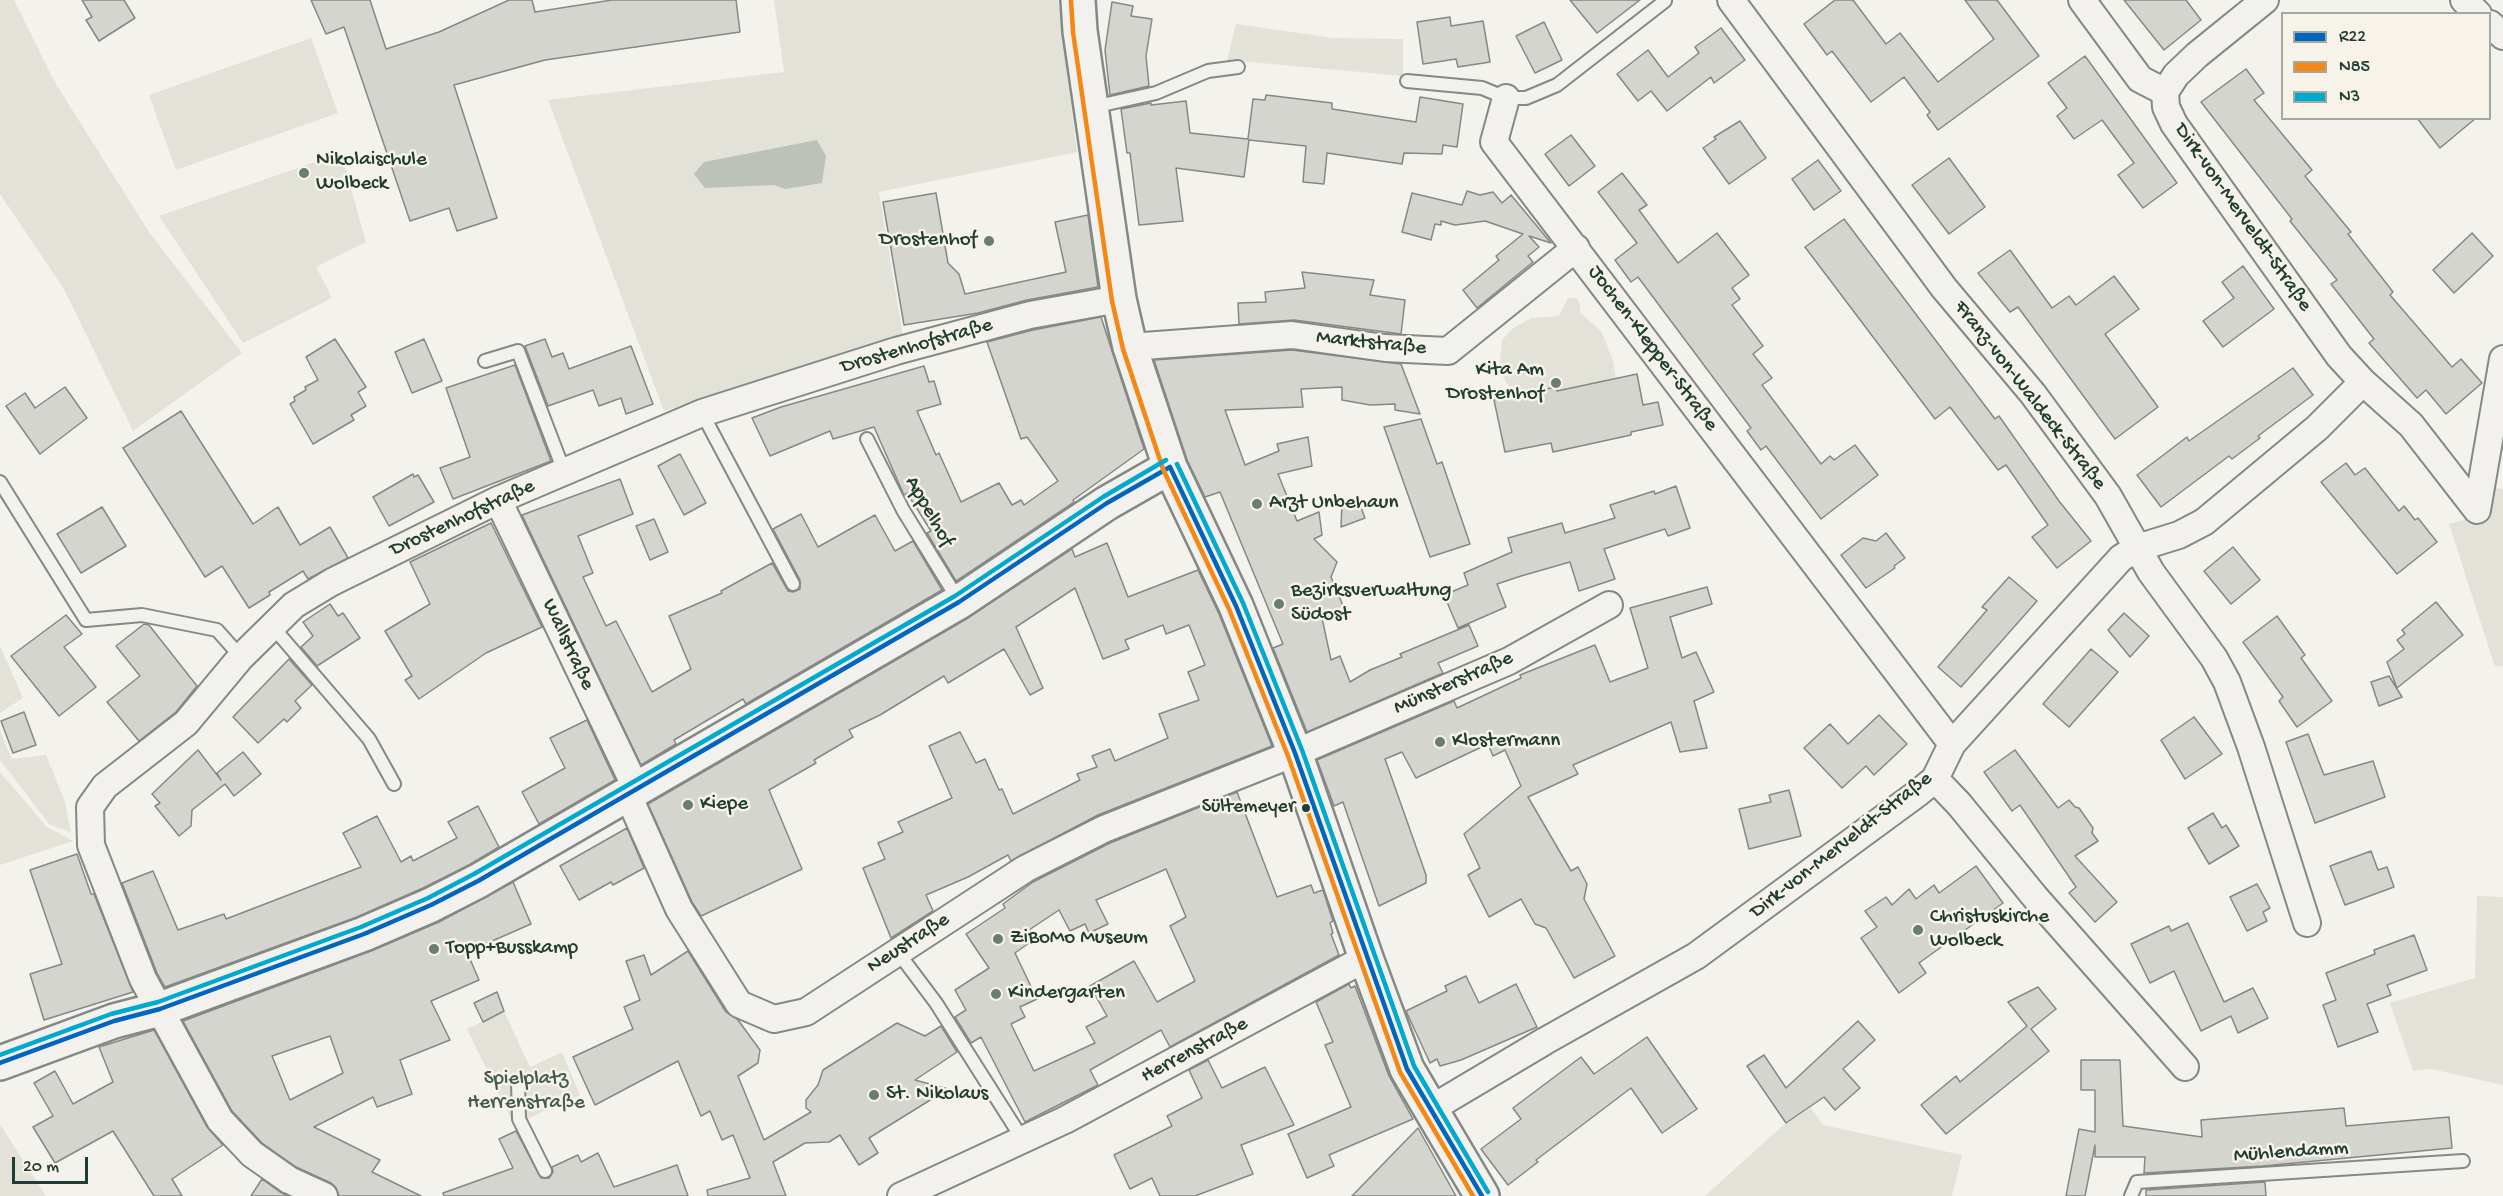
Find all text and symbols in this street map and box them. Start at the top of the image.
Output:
legend [2281,12,2491,120]
text: R22 [2339,27,2366,48]
text: N85 [2339,57,2370,78]
text: N3 [2339,87,2360,108]
street label: Dirk-von-Merveldt-Straße [2167,119,2317,317]
place label: Nikolaischule Wolbeck [316,148,427,198]
marker: Nikolaischule Wolbeck [297,166,311,180]
place label: Drostenhof [879,228,977,254]
marker: Drostenhof [982,234,996,248]
street label: Jochen-Klepper-Straße [1581,261,1723,437]
street label: Franz-von-Waldeck-Straße [1947,296,2111,496]
street label: Drostenhofstraße [838,313,996,381]
street label: Marktstraße [1315,326,1427,362]
place label: Kita Am Drostenhof [1446,358,1544,408]
marker: Kita Am Drostenhof [1549,376,1563,390]
street label: Appelhof [898,472,958,552]
street label: Drostenhofstraße [387,474,539,564]
place label: Arzt Unbehaun [1269,491,1398,517]
marker: Arzt Unbehaun [1250,497,1264,511]
place label: Bezirksverwaltung Südost [1291,579,1451,629]
street label: Wallstraße [535,595,599,695]
marker: Bezirksverwaltung Südost [1272,597,1286,611]
street label: Münsterstraße [1390,646,1518,722]
place label: Klostermann [1452,729,1560,755]
marker: Klostermann [1433,735,1447,749]
street label: Dirk-von-Merveldt-Straße [1746,767,1938,925]
place label: Kiepe [700,792,748,818]
place label: Sültemeyer [1202,796,1295,820]
marker: Kiepe [681,798,695,812]
marker: Sültemeyer [1300,802,1312,814]
place label: Christuskirche Wolbeck [1930,905,2049,955]
street label: Neustraße [863,908,955,980]
marker: Christuskirche Wolbeck [1911,923,1925,937]
place label: ZiBoMo Museum [1010,926,1148,952]
marker: ZiBoMo Museum [991,932,1005,946]
place label: Topp+Busskamp [446,936,578,962]
marker: Topp+Busskamp [427,942,441,956]
place label: Kindergarten [1008,981,1125,1007]
marker: Kindergarten [989,987,1003,1001]
street label: Herrenstraße [1137,1012,1253,1090]
park label: Spielplatz Herrenstraße [467,1067,585,1117]
place label: St. Nikolaus [886,1082,988,1108]
marker: St. Nikolaus [867,1088,881,1102]
street label: Mühlendamm [2233,1136,2349,1170]
scale bar [15,1145,92,1183]
text: 20 m [23,1157,59,1178]

